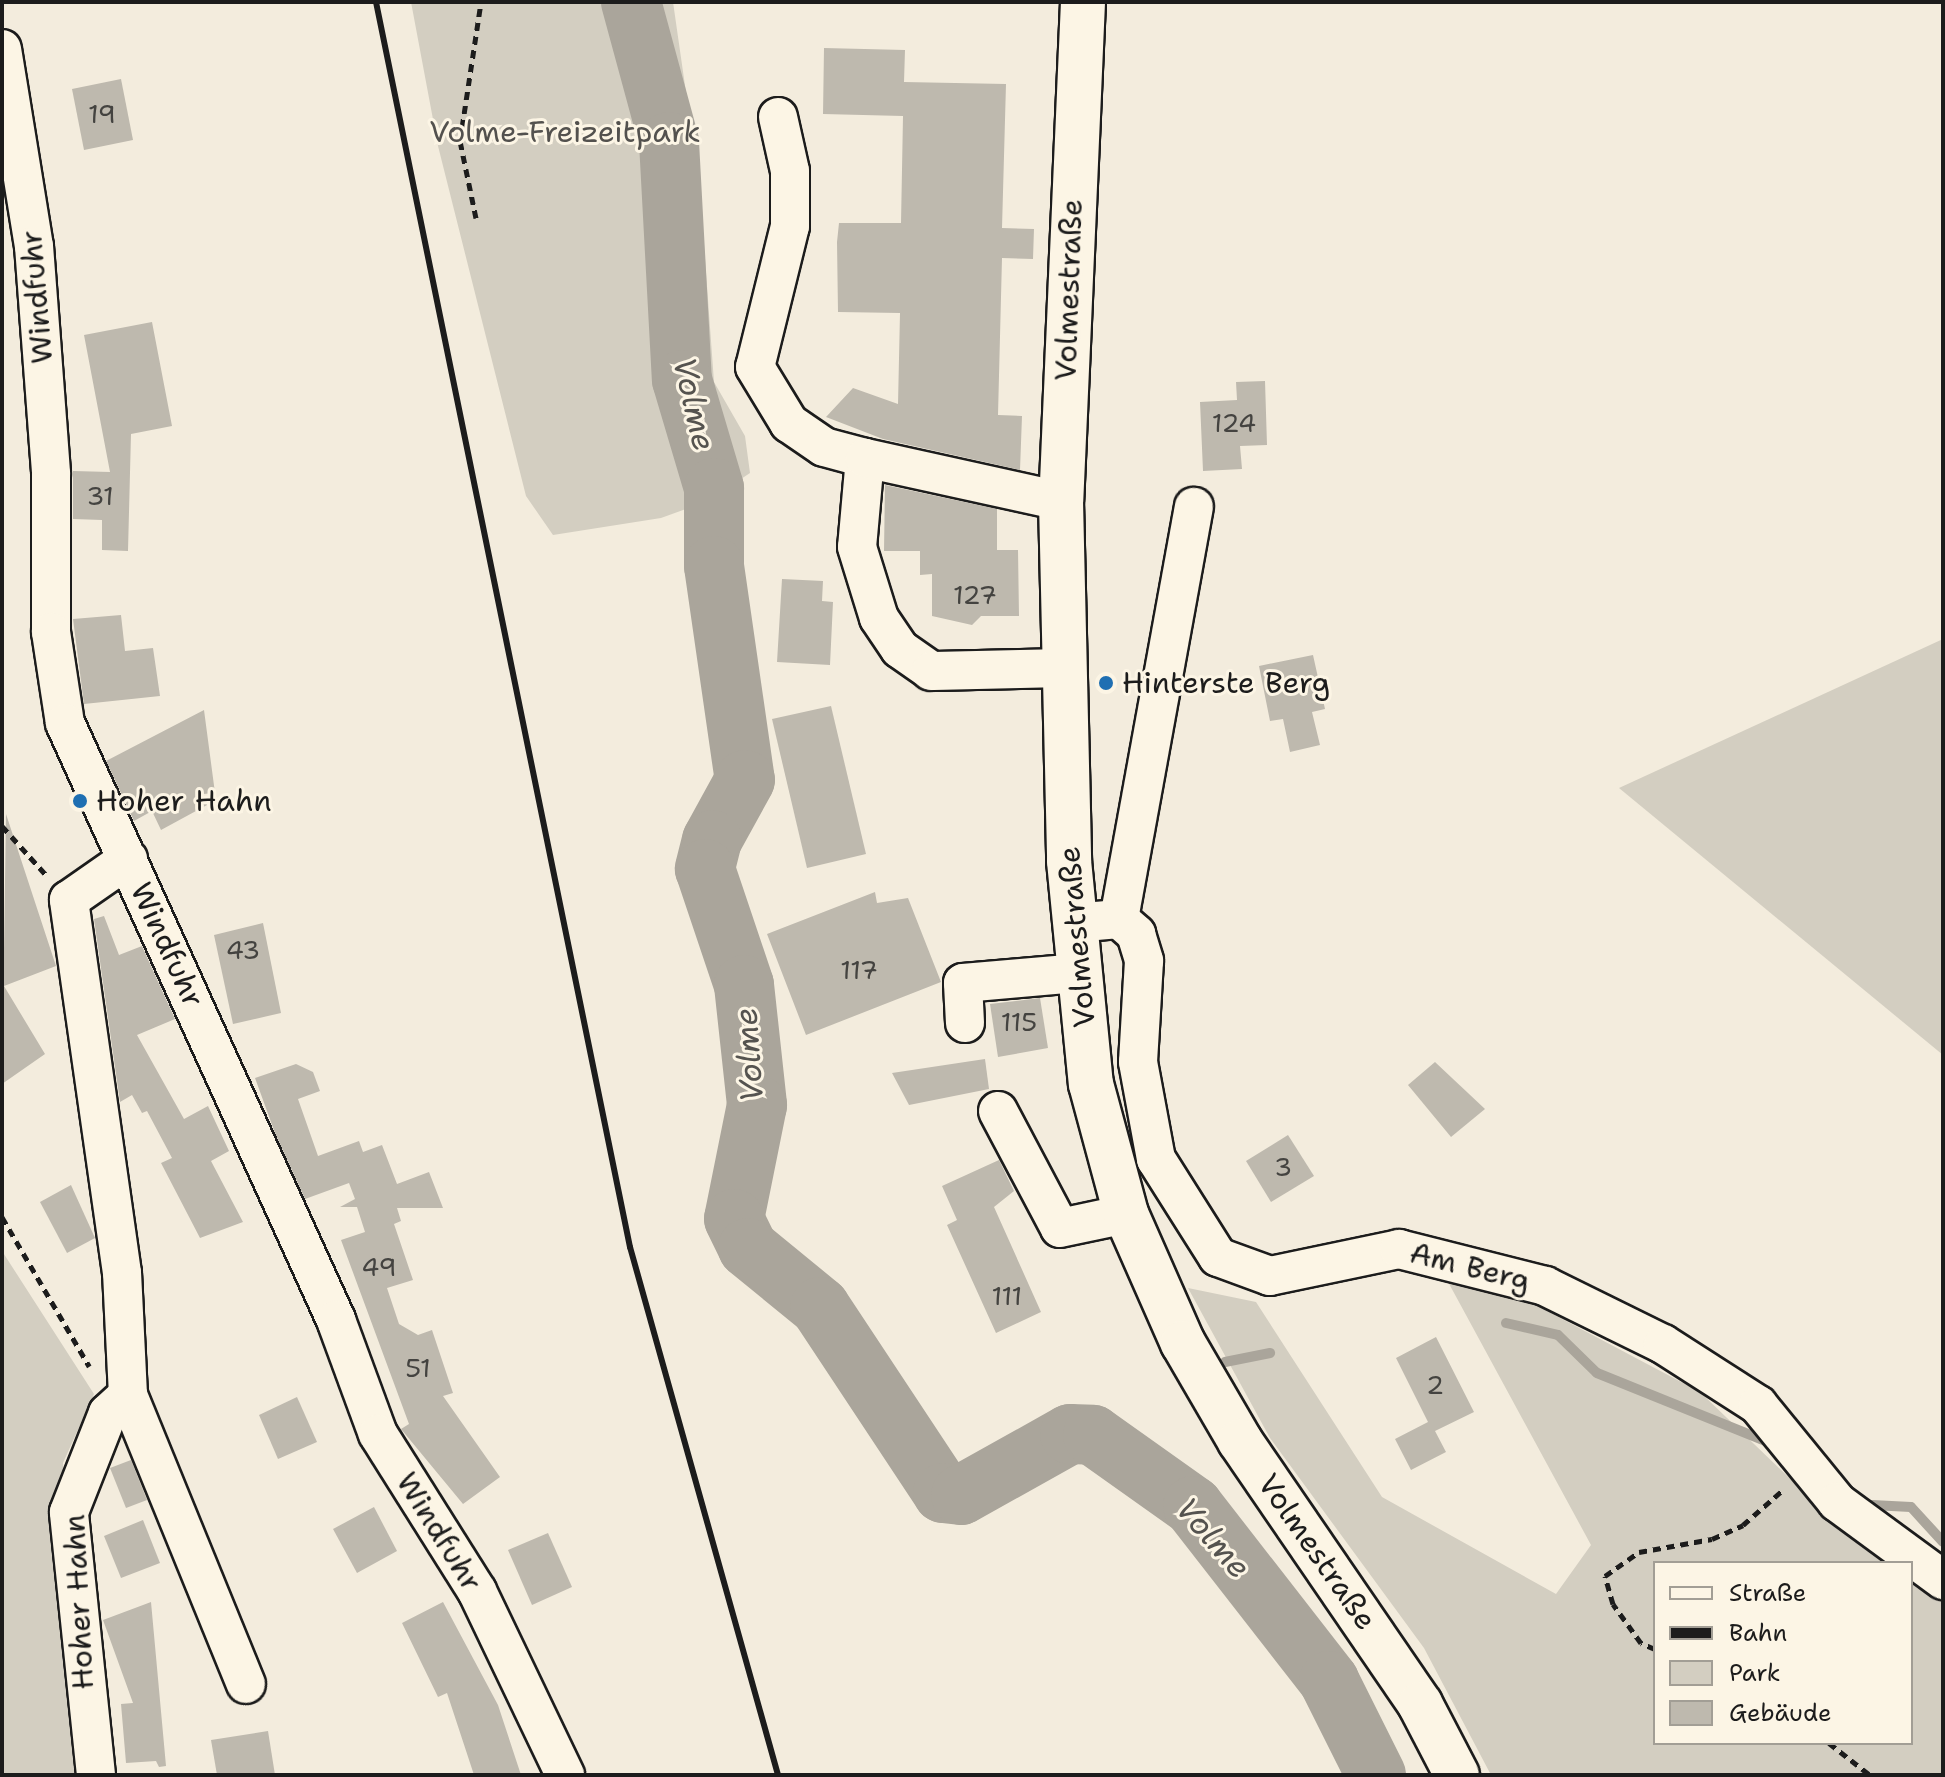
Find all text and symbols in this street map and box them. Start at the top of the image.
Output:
house number: 19 [88,98,116,130]
park label: Volme-Freizeitpark [429,114,701,150]
street label: Volmestraße [1048,198,1090,382]
street label: Windfuhr [13,229,61,365]
water label: Volme [665,353,723,455]
house number: 124 [1212,407,1256,439]
house number: 31 [86,480,114,512]
house number: 127 [953,579,997,611]
place label: Hinterste Berg [1122,665,1330,701]
marker: Hinterste Berg [1097,674,1115,692]
place label: Hoher Hahn [96,783,272,819]
marker: Hoher Hahn [71,792,89,810]
street label: Volmestraße [1051,845,1103,1029]
street label: Windfuhr [122,877,212,1013]
house number: 43 [226,934,260,966]
house number: 117 [840,954,878,986]
water label: Volme [727,1006,771,1104]
house number: 115 [1001,1006,1037,1038]
house number: 3 [1274,1151,1292,1183]
street label: Am Berg [1406,1235,1534,1299]
house number: 49 [361,1251,397,1283]
house number: 111 [992,1280,1022,1312]
house number: 51 [405,1352,431,1384]
house number: 2 [1426,1369,1444,1401]
street label: Windfuhr [388,1466,490,1598]
street label: Volmestraße [1250,1467,1384,1637]
water label: Volme [1167,1490,1259,1586]
street label: Hoher Hahn [56,1513,102,1691]
legend [1653,1561,1913,1745]
text: Straße [1729,1577,1806,1609]
text: Bahn [1729,1617,1787,1649]
text: Park [1729,1657,1781,1689]
text: Gebäude [1729,1697,1831,1729]

